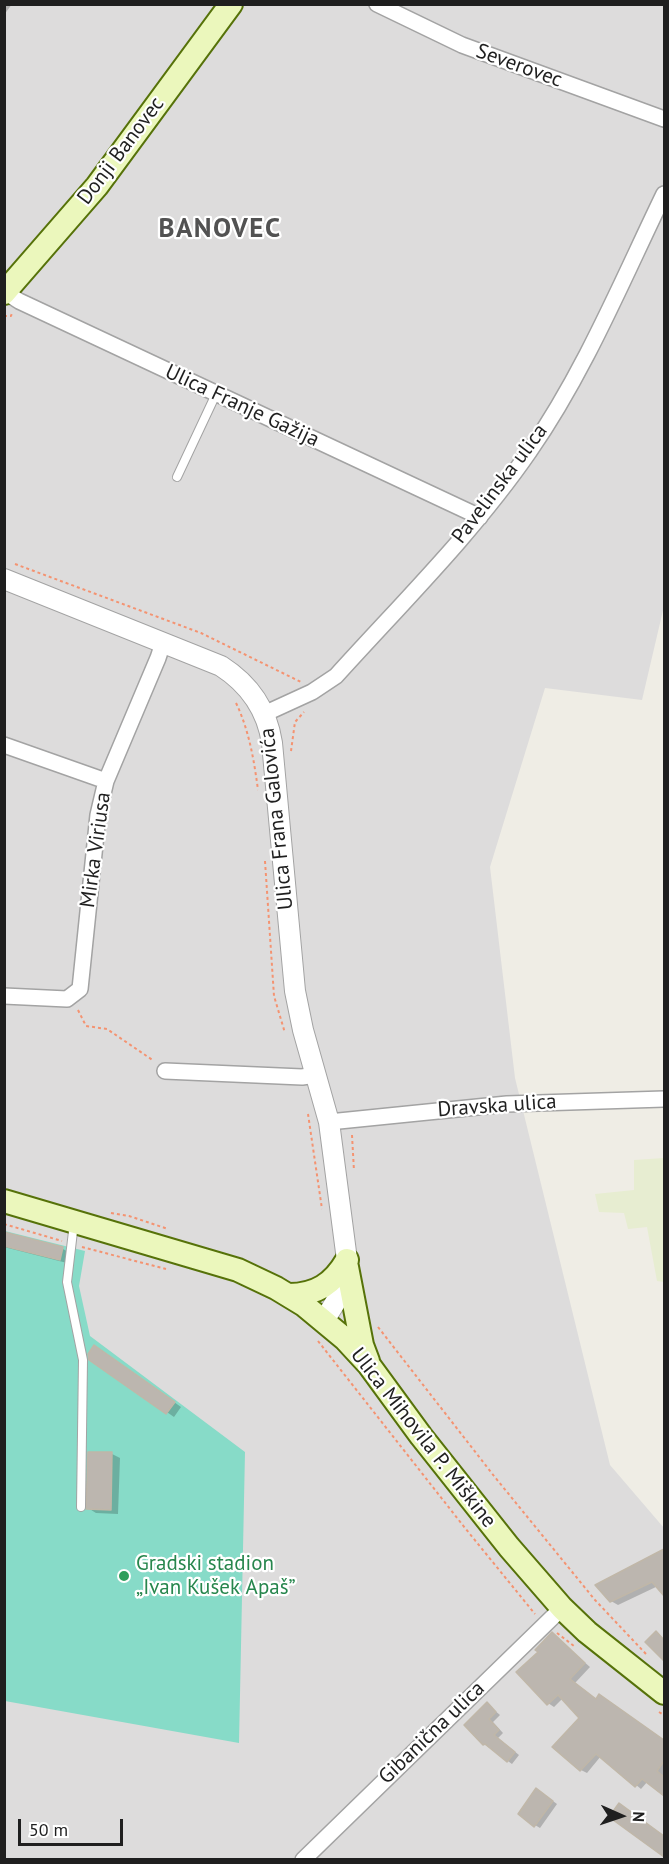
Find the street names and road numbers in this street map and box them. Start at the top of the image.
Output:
street label: Severovec [472,39,566,93]
street label: Donji Banovec [72,92,170,210]
street label: Ulica Franje Gažija [161,359,323,453]
street label: Pavelinska ulica [447,419,553,549]
street label: Ulica Frana Galovića [255,727,299,911]
street label: Mirka Viriusa [75,791,117,909]
street label: Dravska ulica [437,1089,557,1123]
street label: Ulica Mihovila P. Miškine [345,1343,501,1533]
street label: Gibanična ulica [374,1676,490,1790]

